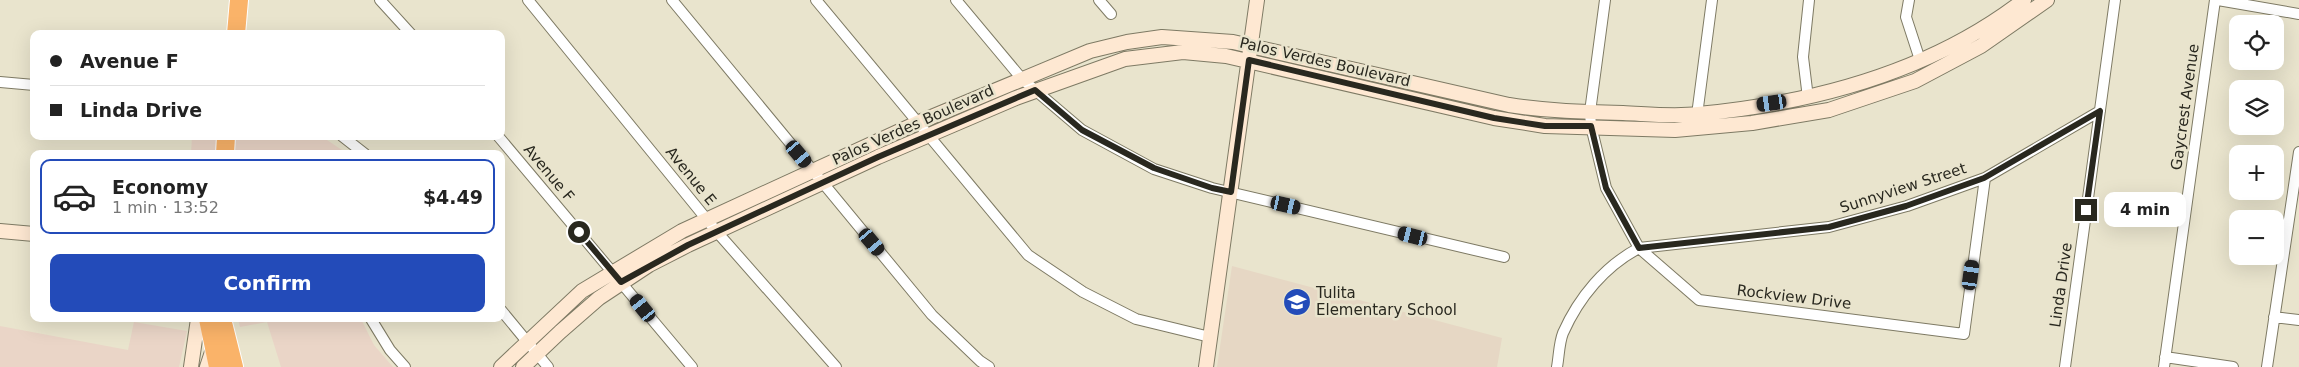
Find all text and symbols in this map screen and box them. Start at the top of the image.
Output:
map controls [2229,15,2284,265]
button: locate [2229,15,2284,70]
street label: Palos Verdes Boulevard [1238,34,1412,90]
street label: Gaycrest Avenue [2167,43,2203,171]
text: Avenue F [80,50,179,72]
button: layers [2229,80,2284,135]
street label: Palos Verdes Boulevard [829,81,997,169]
car [1756,93,1787,113]
text: Linda Drive [80,99,202,121]
car [783,138,814,170]
street label: Avenue F [520,141,578,205]
street label: Avenue E [662,143,720,209]
button: + [2229,145,2284,200]
street label: Sunnyview Street [1838,159,1969,217]
icon: car [52,174,97,219]
text: Economy [112,176,208,198]
text: $4.49 [423,186,483,208]
callout: 4 min [2104,192,2186,228]
car [1269,194,1302,216]
text: 1 min · 13:52 [112,198,219,217]
route end [2075,199,2097,221]
text: 4 min [2120,200,2170,219]
button: − [2229,210,2284,265]
route start [568,221,590,243]
car [1396,225,1429,247]
car [856,226,887,258]
street label: Linda Drive [2046,241,2076,329]
button: Confirm [50,254,485,312]
car [1961,259,1980,291]
street label: Rockview Drive [1736,281,1852,313]
place label: Tulita Elementary School [1315,284,1457,319]
school or university icon: Tulita Elementary School [1282,287,1312,317]
car [627,292,658,324]

